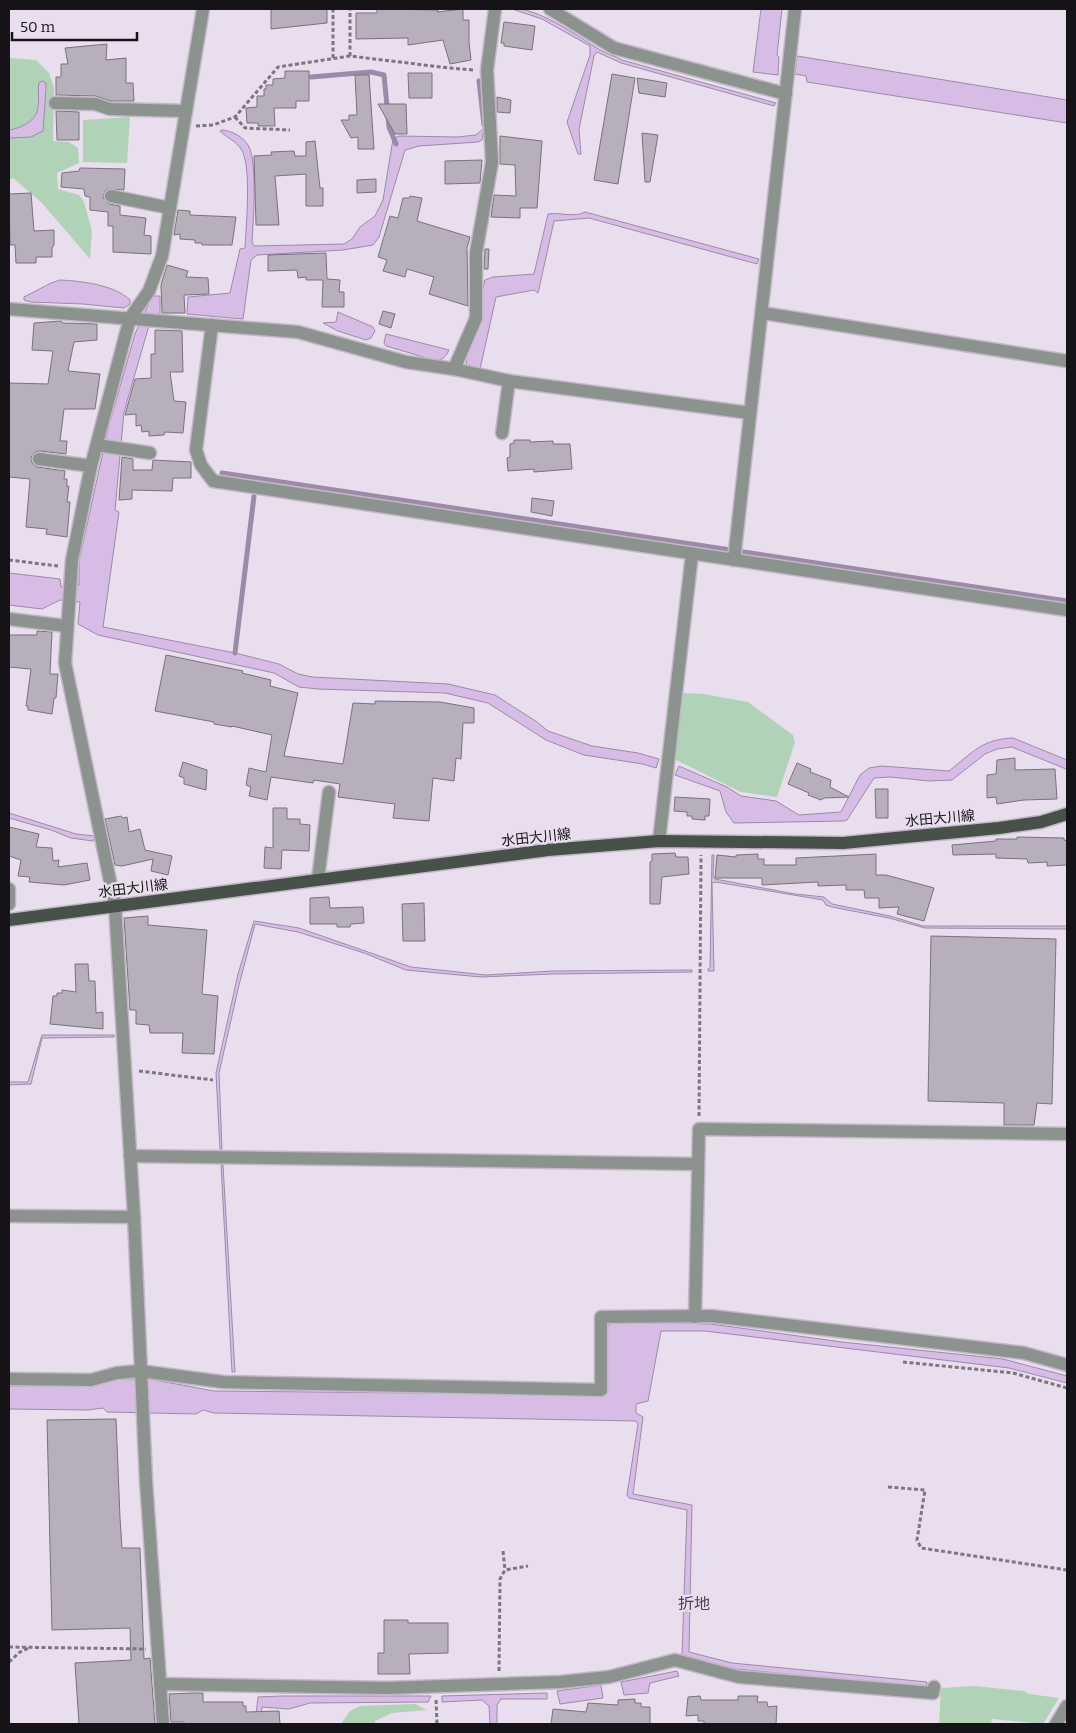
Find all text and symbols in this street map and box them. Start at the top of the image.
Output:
scale bar [12,10,138,42]
text: 50 m [20,18,56,36]
street label: 水田大川線 [904,807,976,830]
street label: 水田大川線 [500,825,572,850]
street label: 水田大川線 [97,876,169,901]
district label: 折地 [678,1594,710,1613]

